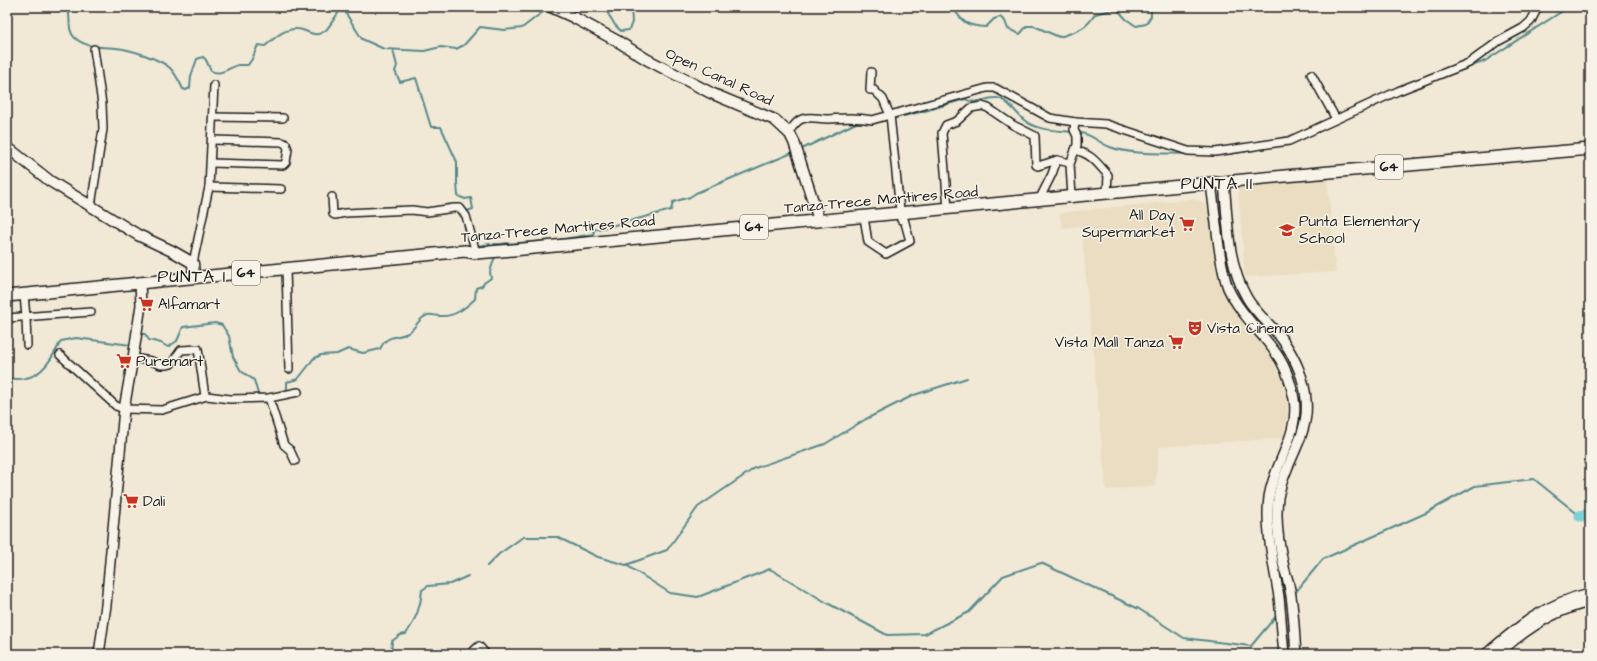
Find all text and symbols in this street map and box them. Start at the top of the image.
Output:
street label: Open Canal Road [662,43,776,111]
road number: 64 [1375,155,1403,179]
district label: PUNTA II [1181,172,1253,196]
street label: Tanza-Trece Martires Road [783,181,979,219]
place label: All Day Supermarket [1082,205,1175,243]
street label: Tanza-Trece Martires Road [460,210,656,248]
place label: Punta Elementary School [1299,211,1420,249]
road number: 64 [740,215,768,239]
supermarket icon: All Day Supermarket [1178,215,1196,233]
school or university icon: Punta Elementary School [1278,221,1296,239]
road number: 64 [232,261,260,285]
district label: PUNTA I [158,265,226,289]
place label: Alfamart [158,294,220,315]
supermarket icon: Alfamart [137,295,155,313]
place label: Vista Cinema [1207,318,1294,339]
theatre icon: Vista Cinema [1186,319,1204,337]
place label: Vista Mall Tanza [1055,332,1164,353]
supermarket icon: Vista Mall Tanza [1167,333,1185,351]
place label: Puremart [136,351,203,372]
supermarket icon: Puremart [115,352,133,370]
place label: Dali [143,491,166,512]
supermarket icon: Dali [122,492,140,510]

